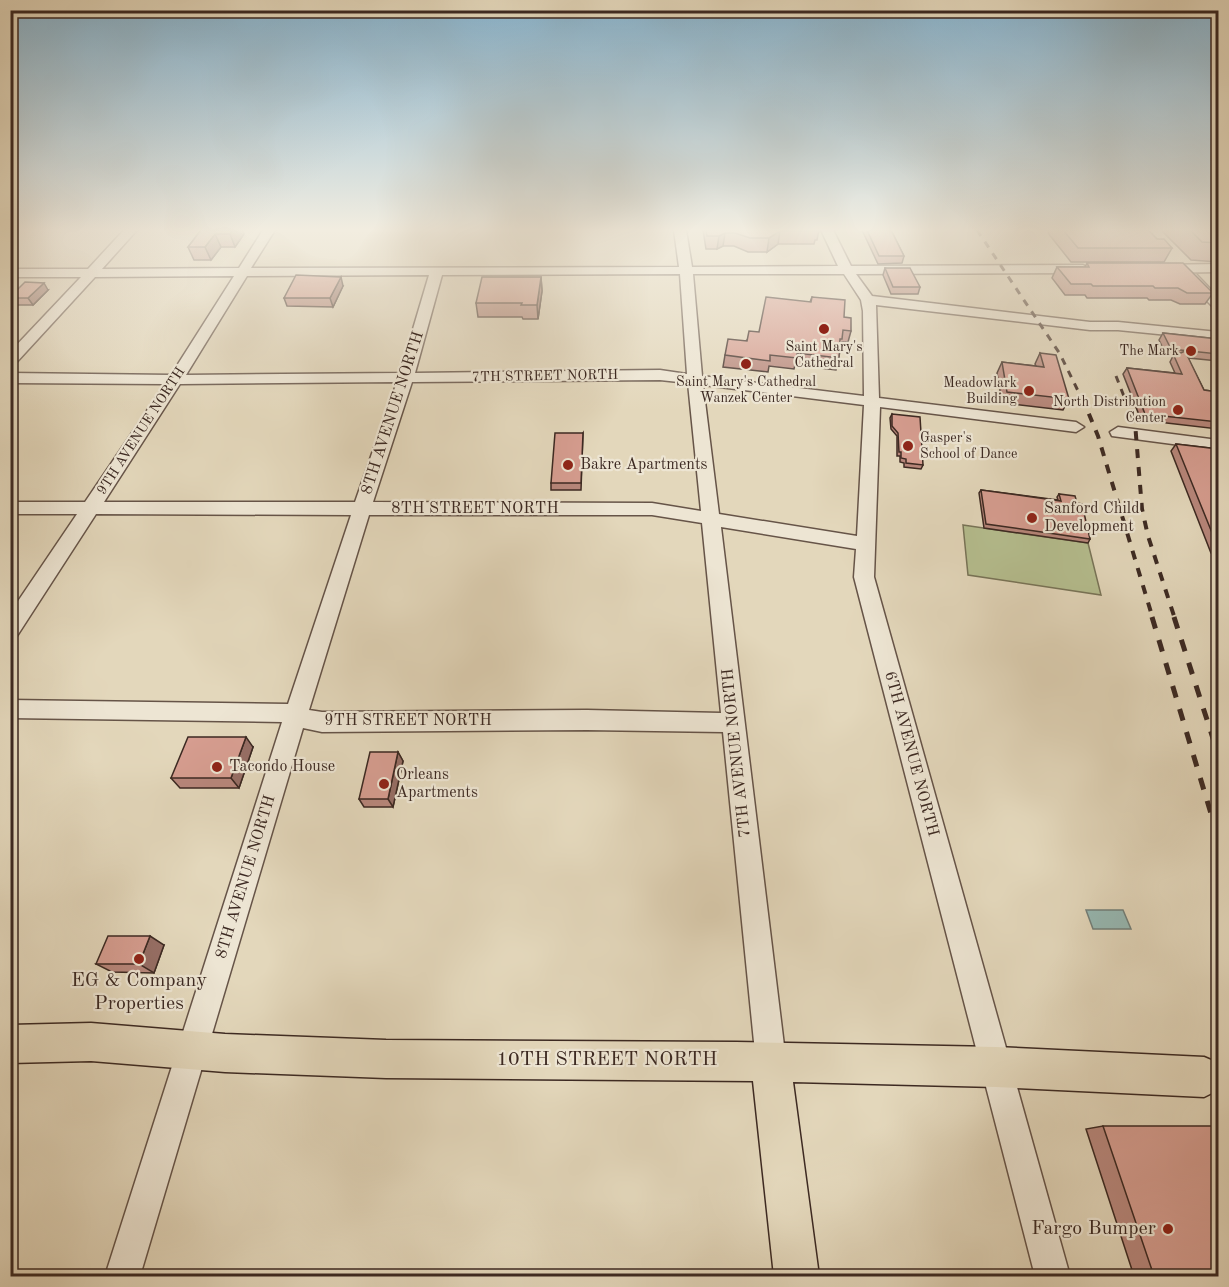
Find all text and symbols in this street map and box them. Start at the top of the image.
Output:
marker: Saint Mary's Cathedral [817,322,831,336]
street label: 8TH AVENUE NORTH [359,330,427,496]
place label: Saint Mary's Cathedral [786,340,863,370]
place label: The Mark [1119,344,1179,358]
marker: The Mark [1184,344,1198,358]
marker: Saint Mary's Cathedral Wanzek Center [739,357,753,371]
street label: 9TH AVENUE NORTH [95,365,187,497]
street label: 7TH STREET NORTH [472,368,618,384]
place label: Saint Mary's Cathedral Wanzek Center [676,375,816,405]
place label: Meadowlark Building [943,376,1017,406]
marker: Meadowlark Building [1022,384,1036,398]
place label: North Distribution Center [1053,395,1166,425]
marker: North Distribution Center [1171,403,1185,417]
place label: Gasper's School of Dance [920,431,1017,461]
marker: Gasper's School of Dance [901,439,915,453]
place label: Bakre Apartments [580,457,708,473]
marker: Bakre Apartments [561,458,575,472]
street label: 8TH STREET NORTH [391,501,559,517]
place label: Sanford Child Development [1044,501,1140,535]
marker: Sanford Child Development [1025,511,1039,525]
street label: 7TH AVENUE NORTH [720,668,754,838]
street label: 6TH AVENUE NORTH [881,670,941,838]
street label: 9TH STREET NORTH [324,713,492,729]
place label: Tacondo House [229,759,335,775]
marker: Tacondo House [210,760,224,774]
place label: Orleans Apartments [396,767,478,801]
marker: Orleans Apartments [377,777,391,791]
street label: 8TH AVENUE NORTH [213,793,279,961]
marker: EG & Company Properties [132,952,146,966]
place label: EG & Company Properties [71,971,207,1014]
street label: 10TH STREET NORTH [496,1050,718,1070]
place label: Fargo Bumper [1031,1219,1156,1239]
marker: Fargo Bumper [1161,1222,1175,1236]

